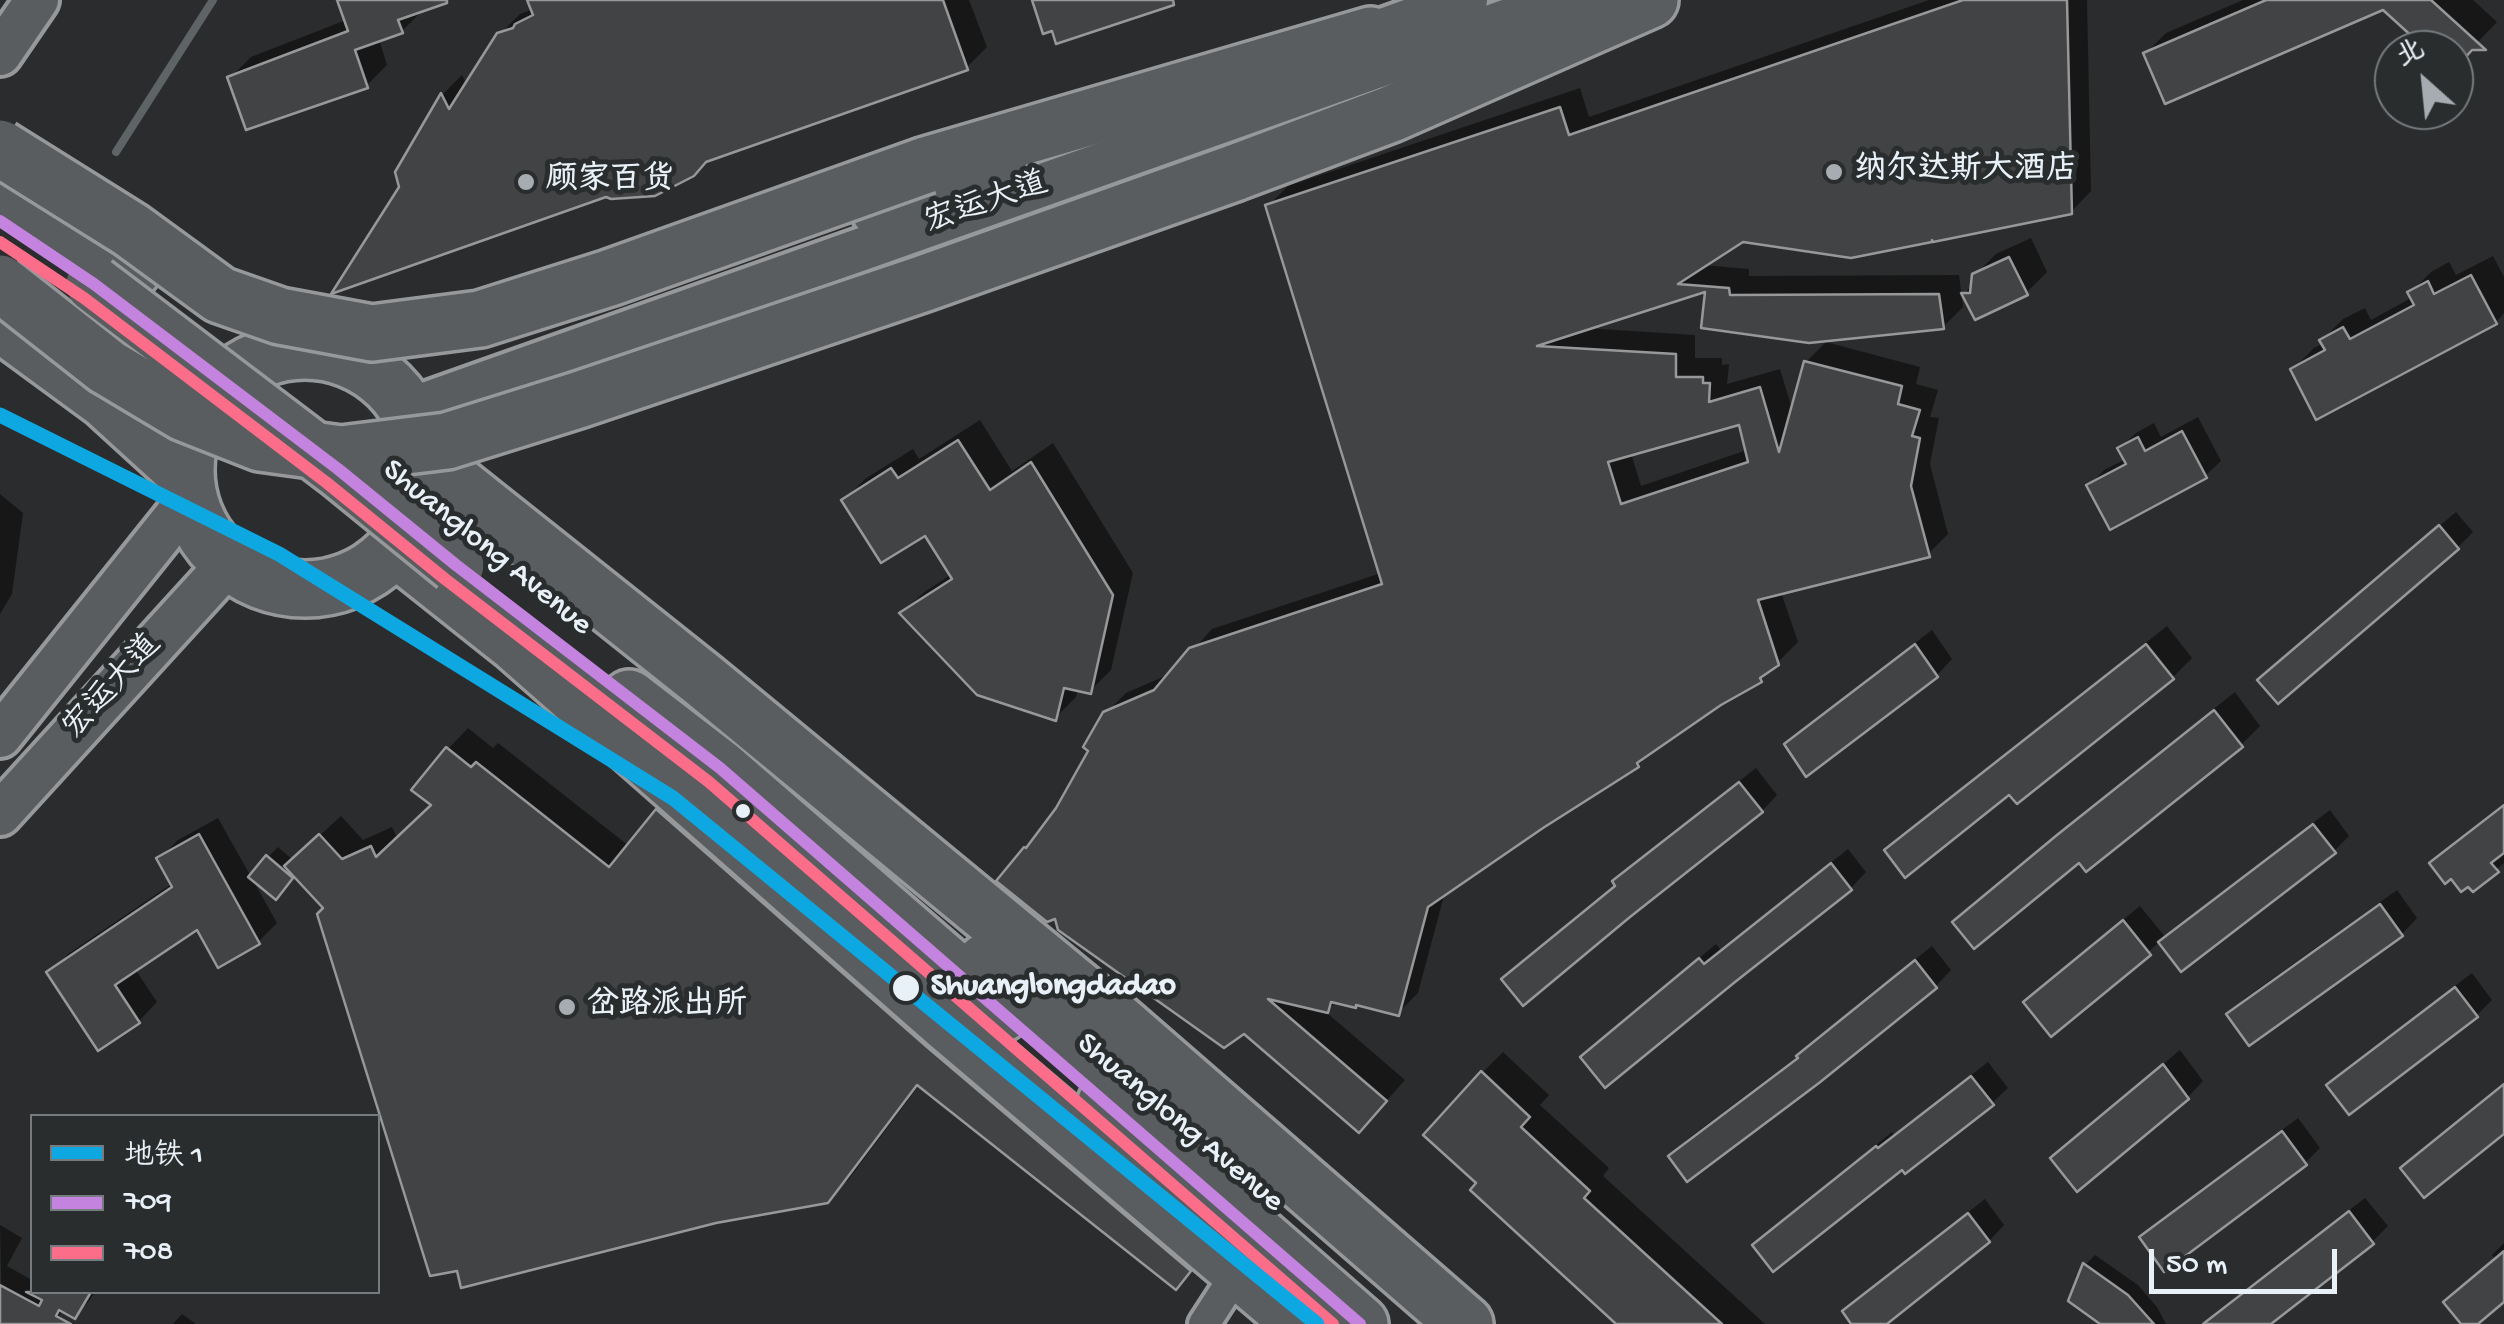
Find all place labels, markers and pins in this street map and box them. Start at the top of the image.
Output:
place label: 纳尔达斯大酒店 [1854,153,2078,191]
marker: 纳尔达斯大酒店 [1823,161,1845,183]
place label: 顾家百货 [546,163,674,201]
marker: 顾家百货 [515,171,537,193]
unlabelled marker [733,801,753,821]
place label: Shuanglongdadao [931,969,1176,1007]
marker: Shuanglongdadao [890,972,922,1004]
place label: 岔路派出所 [587,988,747,1026]
marker: 岔路派出所 [556,996,578,1018]

